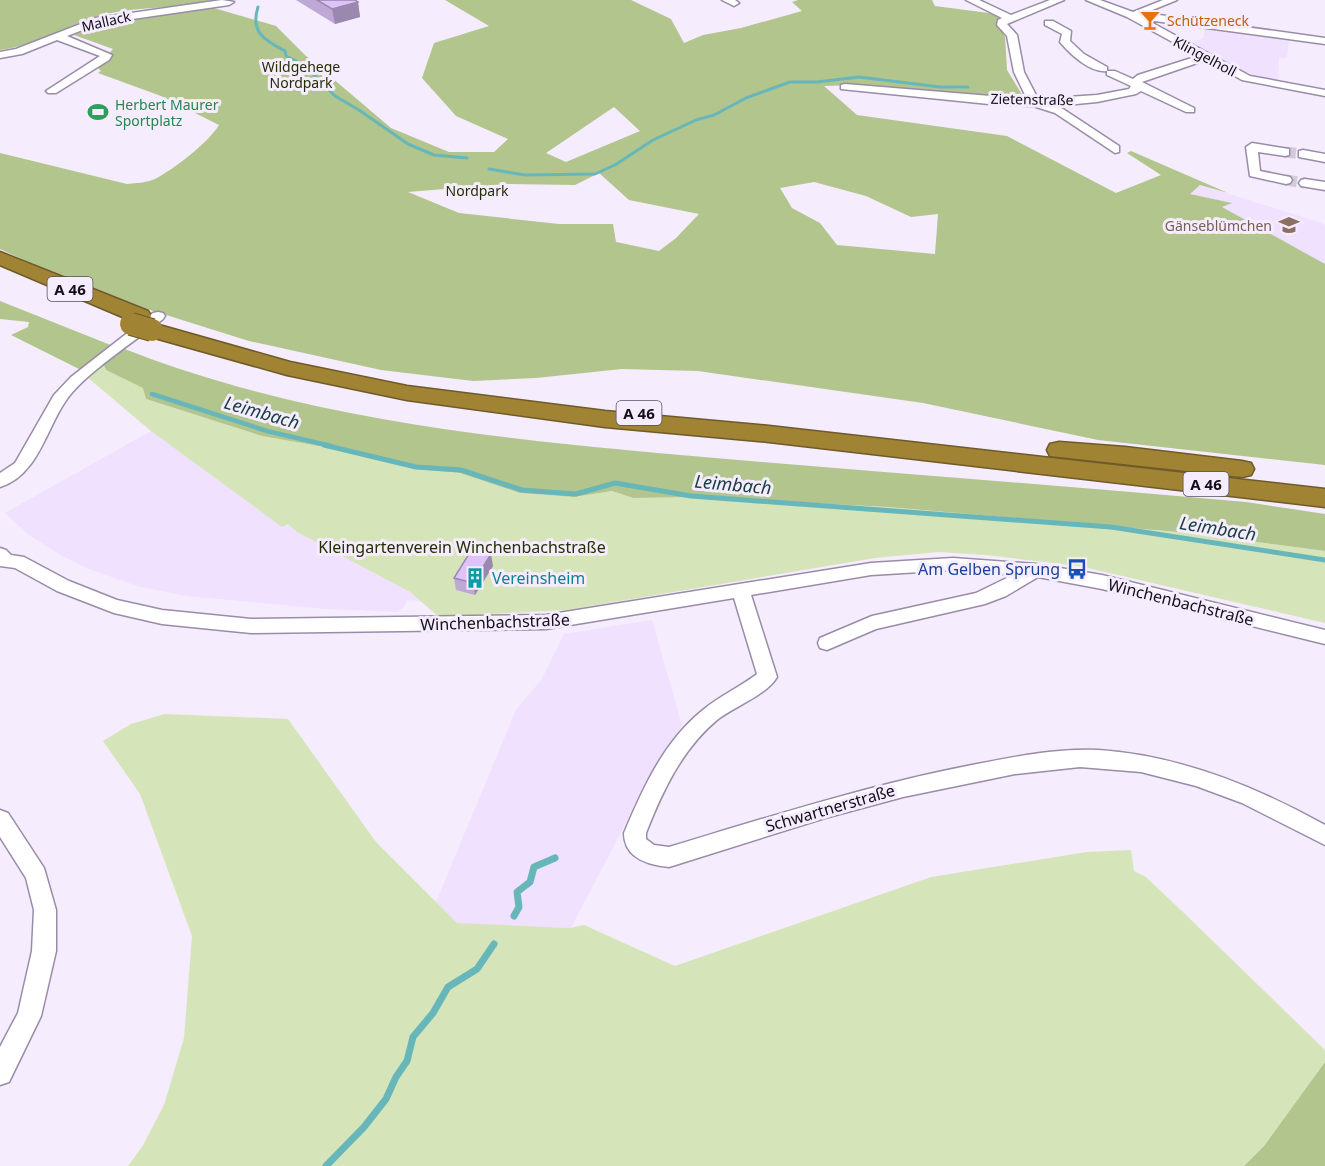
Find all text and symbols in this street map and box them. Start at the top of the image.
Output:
street label: Mallack [80,6,133,36]
bar icon: Schützeneck [1138,8,1162,32]
place label: Schützeneck [1167,11,1250,30]
street label: Klingelholl [1170,31,1240,81]
park label: Wildgehege Nordpark [262,57,340,92]
street label: Zietenstraße [990,89,1074,109]
place label: Herbert Maurer Sportplatz [115,95,219,130]
sports icon: Herbert Maurer Sportplatz [86,100,110,124]
park label: Nordpark [446,181,509,200]
school or university icon: Gänseblümchen [1277,213,1301,237]
place label: Gänseblümchen [1165,216,1272,235]
road number: A 46 [48,277,92,301]
water label: Leimbach [222,390,302,434]
road number: A 46 [616,401,662,425]
water label: Leimbach [693,469,773,499]
road number: A 46 [1184,472,1228,496]
water label: Leimbach [1178,510,1258,546]
park label: Kleingartenverein Winchenbachstraße [318,536,606,558]
bus stop icon: Am Gelben Sprung [1065,557,1089,581]
place label: Am Gelben Sprung [918,558,1060,580]
building icon: Vereinsheim [463,566,487,590]
place label: Vereinsheim [492,567,585,589]
street label: Winchenbachstraße [1106,573,1256,631]
street label: Winchenbachstraße [420,608,570,636]
street label: Schwartnerstraße [763,779,897,837]

